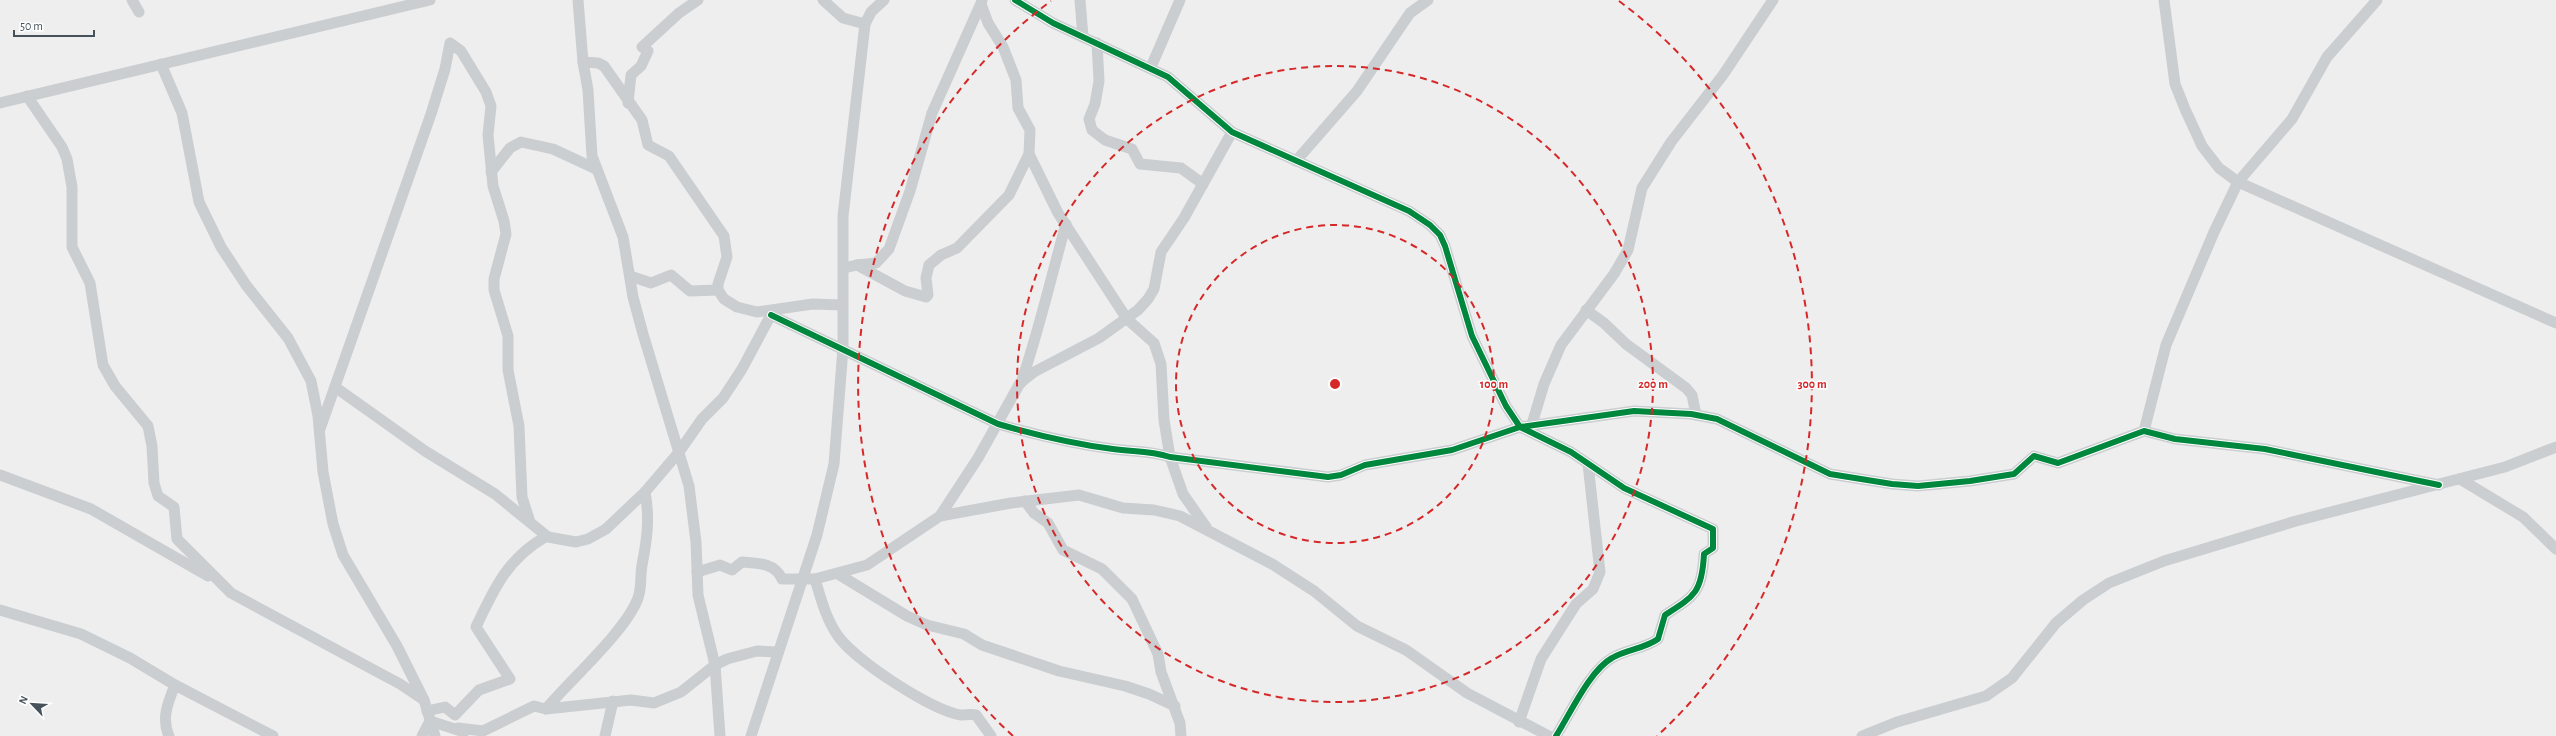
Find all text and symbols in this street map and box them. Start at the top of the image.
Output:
scale bar [14,12,94,38]
text: 50 m [20,20,43,32]
centre of rings [1328,377,1342,391]
text: 100 m [1480,378,1508,390]
text: 200 m [1638,378,1668,390]
text: 300 m [1797,378,1827,390]
north arrow [12,684,52,724]
text: N [17,694,30,706]

